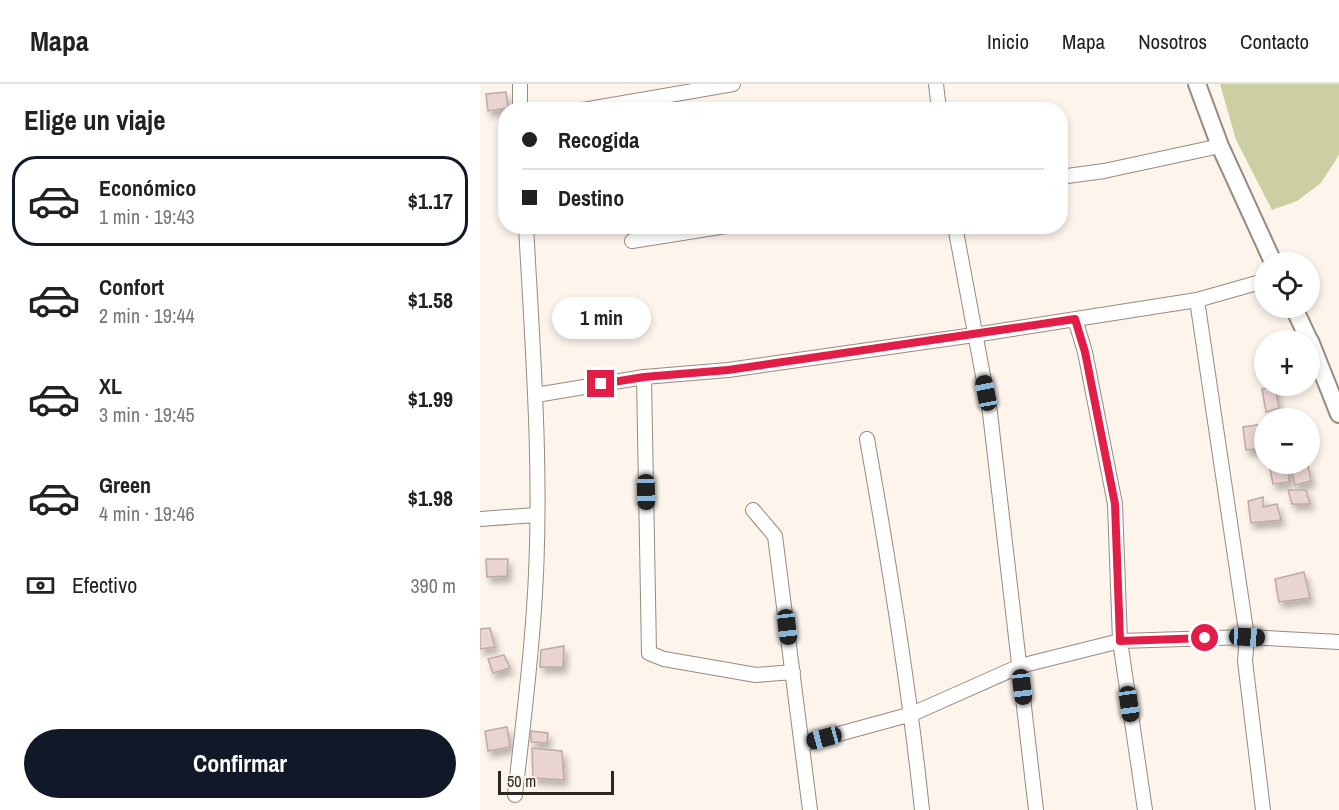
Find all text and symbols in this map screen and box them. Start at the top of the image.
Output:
text: Mapa [30,22,89,60]
text: Inicio [987,27,1029,56]
text: Mapa [1062,27,1105,56]
text: Nosotros [1138,27,1207,56]
text: Contacto [1240,27,1309,56]
text: Elige un viaje [24,102,166,138]
text: Recogida [558,125,639,155]
text: Económico [99,173,196,203]
icon: car [27,174,81,228]
text: Destino [558,183,624,213]
text: $1.17 [408,186,453,216]
text: 1 min · 19:43 [99,203,195,230]
map controls [1254,252,1320,474]
button: locate [1254,252,1320,318]
text: Confort [99,272,164,302]
icon: car [27,273,81,327]
text: $1.58 [408,285,453,315]
callout: 1 min [552,297,650,339]
text: 2 min · 19:44 [99,302,195,329]
text: 1 min [580,304,623,331]
button: + [1254,330,1320,396]
route end [587,370,614,397]
text: XL [99,371,122,401]
icon: car [27,372,81,426]
car [974,374,998,412]
text: $1.99 [408,384,453,414]
text: 3 min · 19:45 [99,401,195,428]
button: − [1254,408,1320,474]
text: Green [99,470,151,500]
icon: car [27,471,81,525]
car [637,474,655,510]
text: $1.98 [408,483,453,513]
text: 4 min · 19:46 [99,500,195,527]
icon: cash [24,569,57,602]
text: Efectivo [72,570,137,600]
text: 390 m [410,572,456,599]
car [776,608,798,646]
route start [1191,624,1218,651]
car [1229,627,1265,647]
car [1011,668,1033,706]
car [1118,685,1140,723]
car [804,725,844,751]
button: Confirmar [24,729,456,798]
scale bar [498,768,614,796]
text: 50 m [507,770,536,792]

